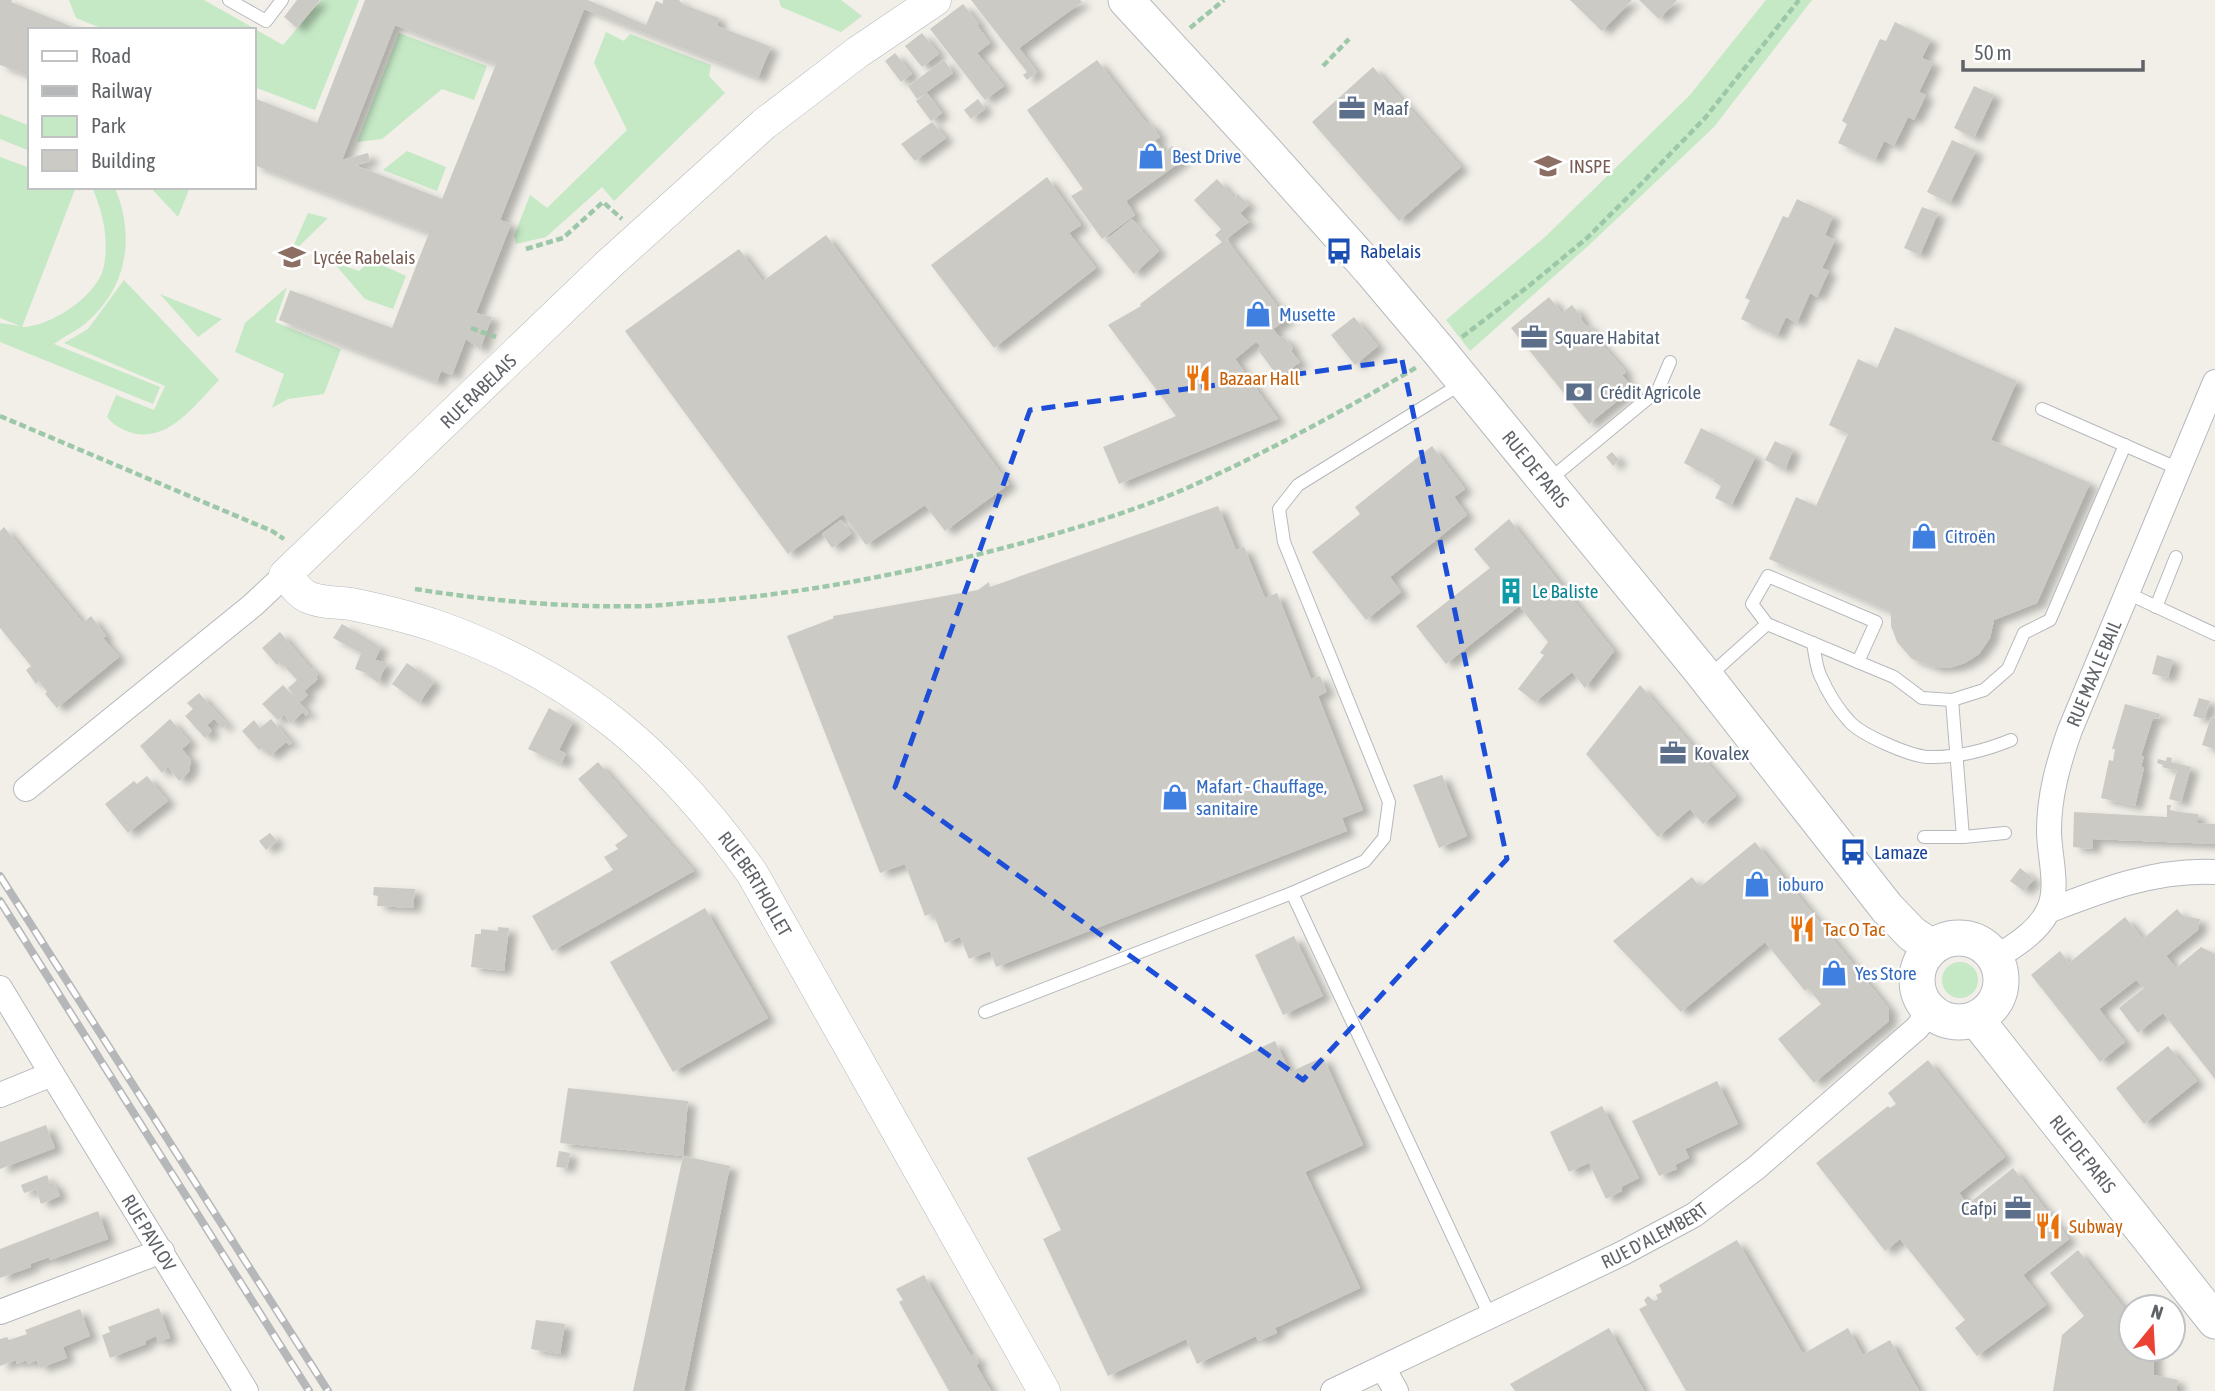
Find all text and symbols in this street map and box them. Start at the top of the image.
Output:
legend [28,28,256,189]
scale bar [1963,28,2143,72]
text: 50 m [1974,40,2012,64]
text: Road [91,43,131,67]
text: Railway [91,78,153,102]
office icon: Maaf [1337,93,1367,123]
place label: Maaf [1373,97,1409,119]
text: Park [91,113,126,137]
shop icon: Best Drive [1136,141,1166,171]
place label: Best Drive [1172,145,1241,167]
text: Building [91,148,155,172]
school or university icon: INSPE [1533,151,1563,181]
place label: INSPE [1569,155,1610,177]
bus stop icon: Rabelais [1324,236,1354,266]
place label: Rabelais [1360,240,1421,262]
school or university icon: Lycée Rabelais [277,242,307,272]
place label: Lycée Rabelais [313,246,415,268]
shop icon: Musette [1243,299,1273,329]
place label: Musette [1279,303,1336,325]
office icon: Square Habitat [1519,322,1549,352]
place label: Square Habitat [1555,326,1660,348]
street label: RUE RABELAIS [436,349,520,433]
restaurant icon: Bazaar Hall [1183,363,1213,393]
place label: Bazaar Hall [1219,367,1300,389]
bank icon: Crédit Agricole [1564,377,1594,407]
place label: Crédit Agricole [1600,381,1701,403]
street label: RUE DE PARIS [1498,426,1574,512]
shop icon: Citroën [1909,521,1939,551]
place label: Citroën [1945,525,1996,547]
building icon: Le Baliste [1496,576,1526,606]
place label: Le Baliste [1532,580,1598,602]
street label: RUE MAX LE BAIL [2062,616,2126,730]
office icon: Kovalex [1658,738,1688,768]
place label: Kovalex [1694,742,1749,764]
place label: Mafart - Chauffage, sanitaire [1196,775,1327,819]
shop icon: Mafart - Chauffage, sanitaire [1160,782,1190,812]
street label: RUE BERTHOLLET [714,827,797,941]
bus stop icon: Lamaze [1838,837,1868,867]
place label: Lamaze [1874,841,1928,863]
shop icon: ioburo [1742,869,1772,899]
place label: ioburo [1778,873,1824,895]
restaurant icon: Tac O Tac [1787,914,1817,944]
place label: Tac O Tac [1823,918,1886,940]
shop icon: Yes Store [1819,958,1849,988]
place label: Yes Store [1855,962,1917,984]
street label: RUE DE PARIS [2045,1111,2120,1197]
street label: RUE PAVLOV [117,1190,181,1275]
office icon: Cafpi [2003,1193,2033,1223]
street label: RUE D'ALEMBERT [1597,1197,1712,1273]
place label: Cafpi [1961,1197,1997,1219]
restaurant icon: Subway [2033,1211,2063,1241]
place label: Subway [2069,1215,2123,1237]
north arrow [2117,1293,2187,1363]
text: N [2149,1300,2166,1324]

